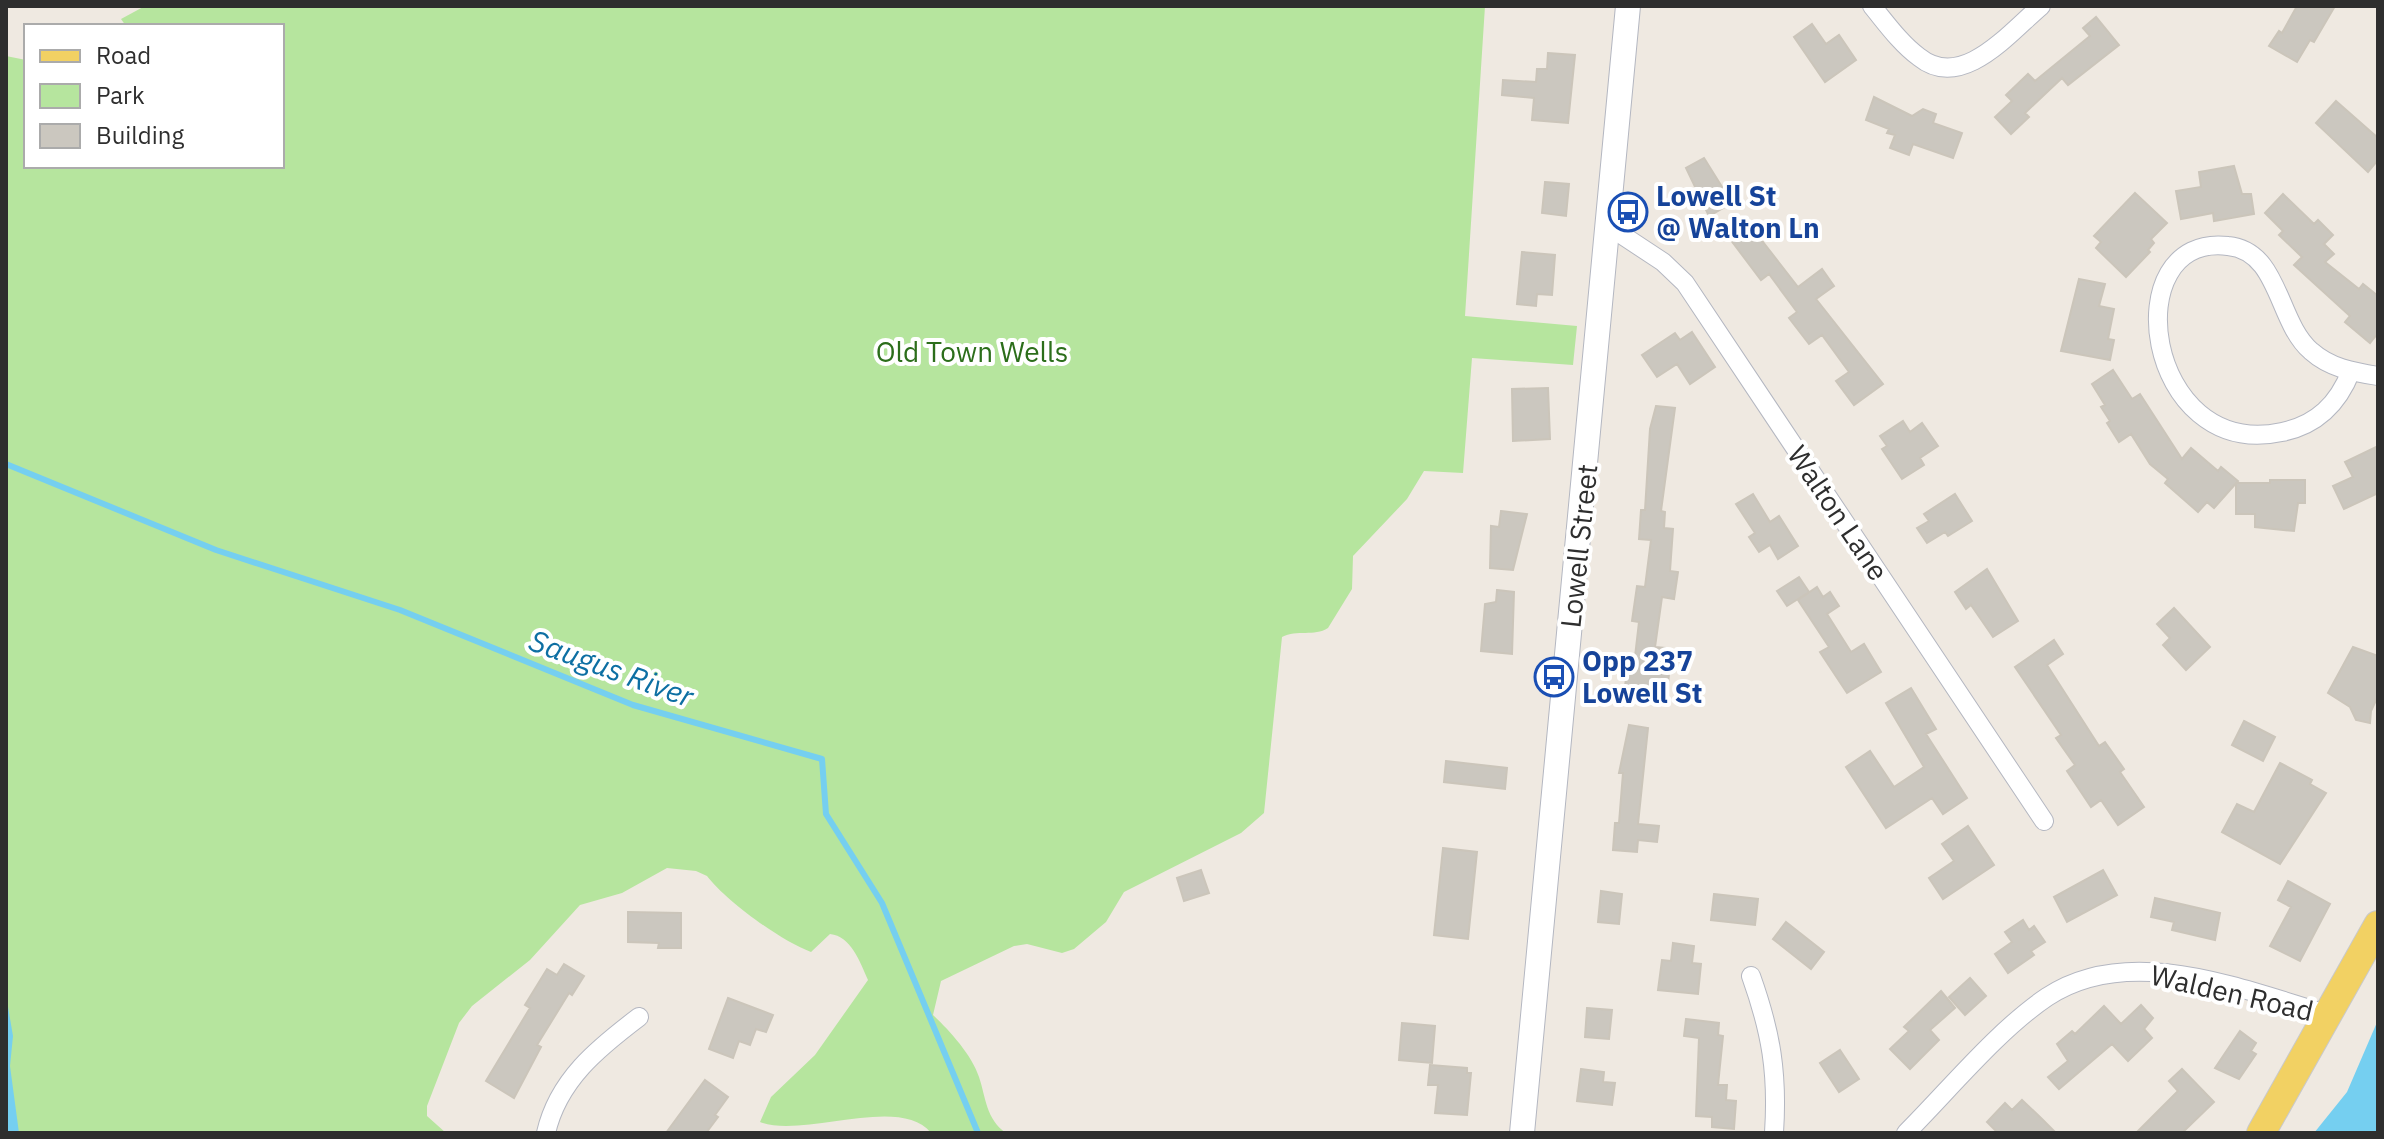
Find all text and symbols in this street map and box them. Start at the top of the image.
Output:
legend [24,24,284,168]
text: Road [96,39,151,71]
text: Park [96,79,145,111]
text: Building [96,119,184,151]
place label: Lowell St @ Walton Ln [1656,177,1820,246]
bus stop icon: Lowell St @ Walton Ln [1607,191,1649,233]
park label: Old Town Wells [876,333,1068,370]
street label: Walton Lane [1780,438,1897,587]
street label: Lowell Street [1552,462,1606,630]
water label: Saugus River [524,620,700,716]
place label: Opp 237 Lowell St [1582,642,1703,711]
bus stop icon: Opp 237 Lowell St [1533,656,1575,698]
street label: Walden Road [2147,956,2317,1029]

